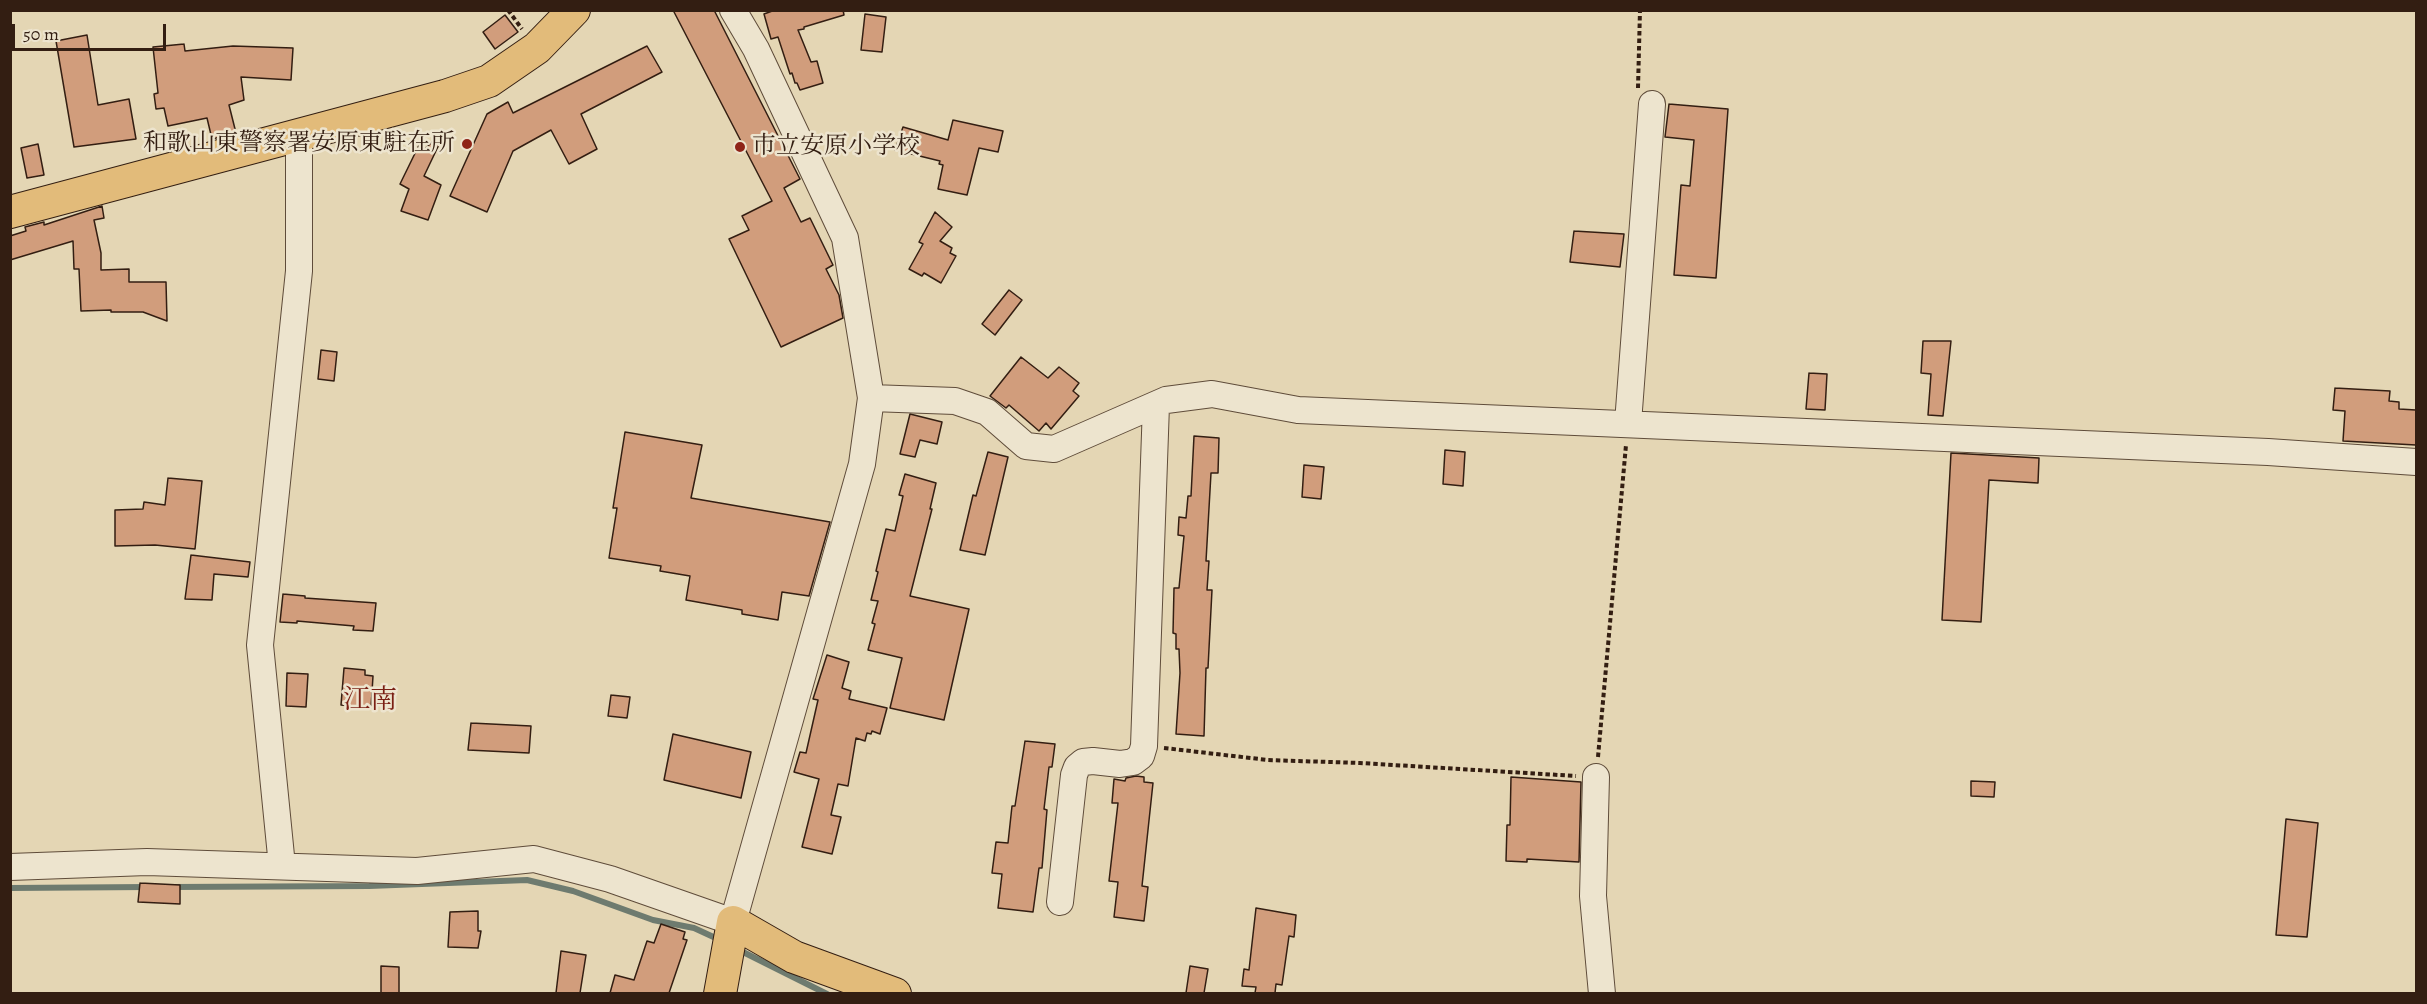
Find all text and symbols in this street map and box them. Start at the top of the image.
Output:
scale bar [15,12,170,50]
text: 50 m [23,22,59,46]
place label: 和歌山東警察署安原東駐在所 [143,130,455,158]
place label: 市立安原小学校 [752,133,920,161]
marker: 和歌山東警察署安原東駐在所 [460,137,474,151]
marker: 市立安原小学校 [733,140,747,154]
district label: 江南 [343,685,397,717]

